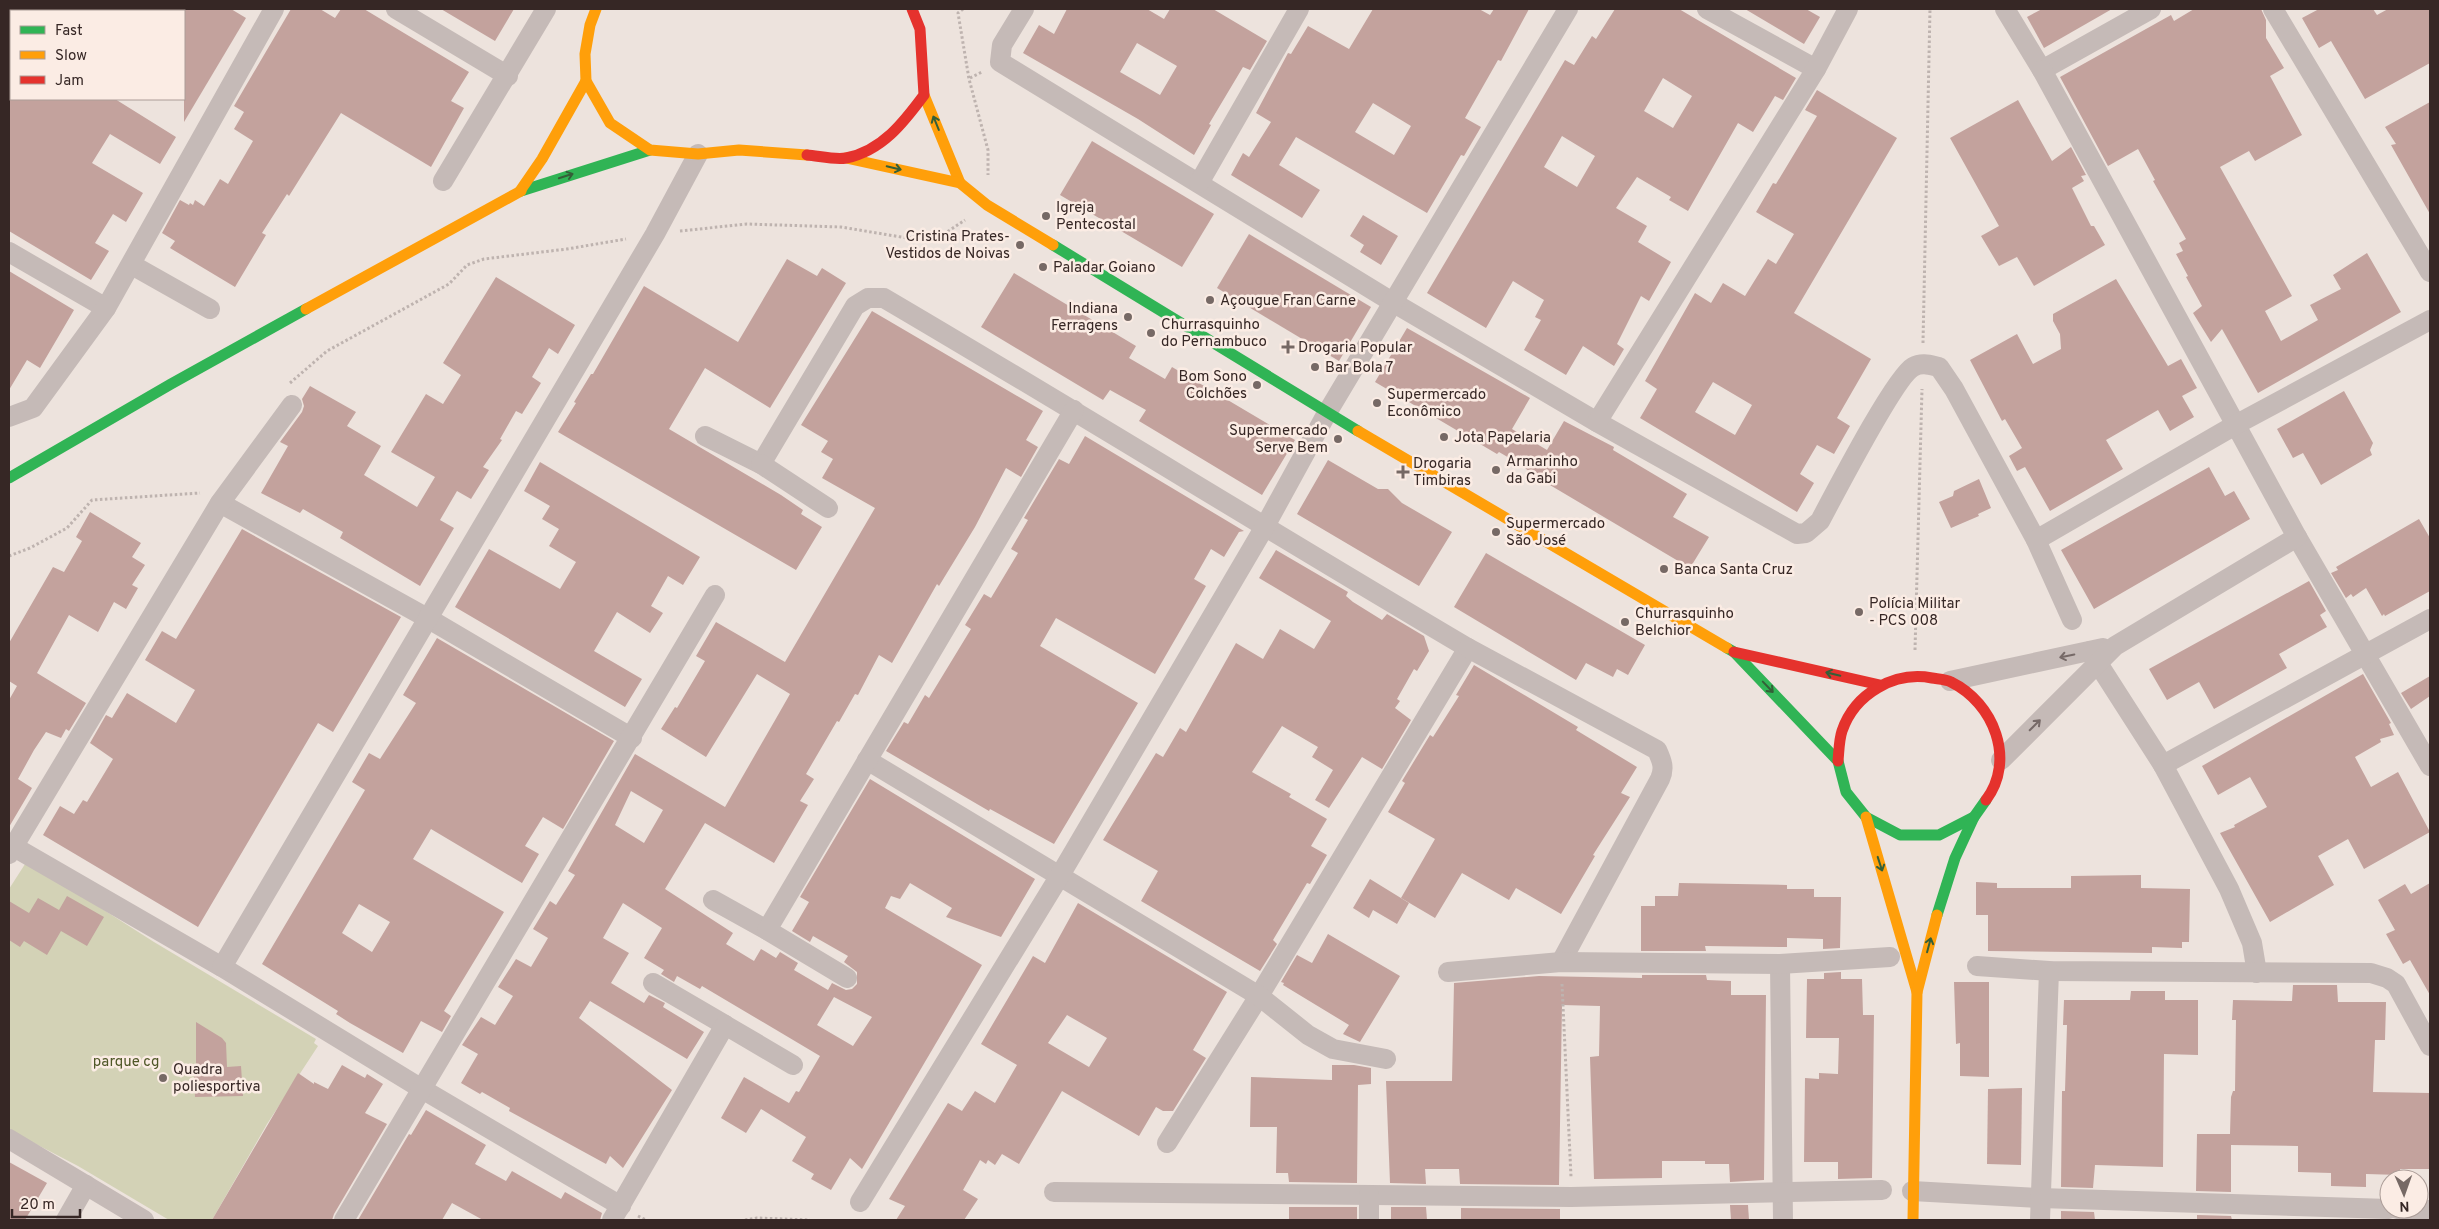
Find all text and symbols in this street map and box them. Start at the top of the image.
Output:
legend [10,10,185,100]
text: Fast [55,22,83,41]
text: Slow [55,47,87,66]
text: Jam [55,72,84,91]
one-way arrow [930,116,940,131]
one-way arrow [886,164,902,174]
one-way arrow [558,171,574,181]
place label: Igreja Pentecostal [1056,199,1136,235]
marker: Igreja Pentecostal [1040,210,1052,222]
place label: Cristina Prates- Vestidos de Noivas [885,228,1010,264]
marker: Cristina Prates- Vestidos de Noivas [1014,239,1026,251]
place label: Paladar Goiano [1053,259,1156,278]
marker: Paladar Goiano [1037,261,1049,273]
place label: Açougue Fran Carne [1220,292,1356,311]
marker: Açougue Fran Carne [1204,294,1216,306]
place label: Indiana Ferragens [1051,300,1118,336]
marker: Indiana Ferragens [1122,311,1134,323]
place label: Churrasquinho do Pernambuco [1161,316,1267,352]
marker: Churrasquinho do Pernambuco [1145,327,1157,339]
place label: Drogaria Popular [1298,339,1413,358]
marker: Drogaria Popular [1282,341,1294,353]
place label: Bar Bola 7 [1325,359,1394,378]
marker: Bar Bola 7 [1309,361,1321,373]
place label: Bom Sono Colchões [1178,368,1247,404]
marker: Bom Sono Colchões [1251,379,1263,391]
place label: Supermercado Econômico [1387,386,1486,422]
marker: Supermercado Econômico [1371,397,1383,409]
place label: Supermercado Serve Bem [1229,422,1328,458]
place label: Jota Papelaria [1454,429,1551,448]
marker: Jota Papelaria [1438,431,1450,443]
marker: Supermercado Serve Bem [1332,433,1344,445]
place label: Armarinho da Gabi [1506,453,1578,489]
place label: Drogaria Timbiras [1413,455,1471,491]
marker: Armarinho da Gabi [1490,464,1502,476]
marker: Drogaria Timbiras [1397,466,1409,478]
place label: Supermercado São José [1506,515,1605,551]
marker: Supermercado São José [1490,526,1502,538]
place label: Banca Santa Cruz [1674,561,1793,580]
marker: Banca Santa Cruz [1658,563,1670,575]
place label: Polícia Militar - PCS 008 [1869,595,1961,631]
place label: Churrasquinho Belchior [1635,605,1734,641]
marker: Polícia Militar - PCS 008 [1853,606,1865,618]
marker: Churrasquinho Belchior [1619,616,1631,628]
one-way arrow [2060,652,2076,661]
one-way arrow [1825,669,1841,678]
one-way arrow [1762,681,1774,693]
one-way arrow [2029,719,2041,731]
one-way arrow [1876,855,1886,871]
one-way arrow [1925,938,1934,954]
park label: parque cg [93,1053,159,1072]
place label: Quadra poliesportiva [173,1061,260,1097]
marker: Quadra poliesportiva [157,1072,169,1084]
north arrow [2379,1169,2429,1219]
scale bar [12,1186,80,1218]
text: 20 m [20,1196,55,1215]
text: N [2399,1197,2410,1214]

